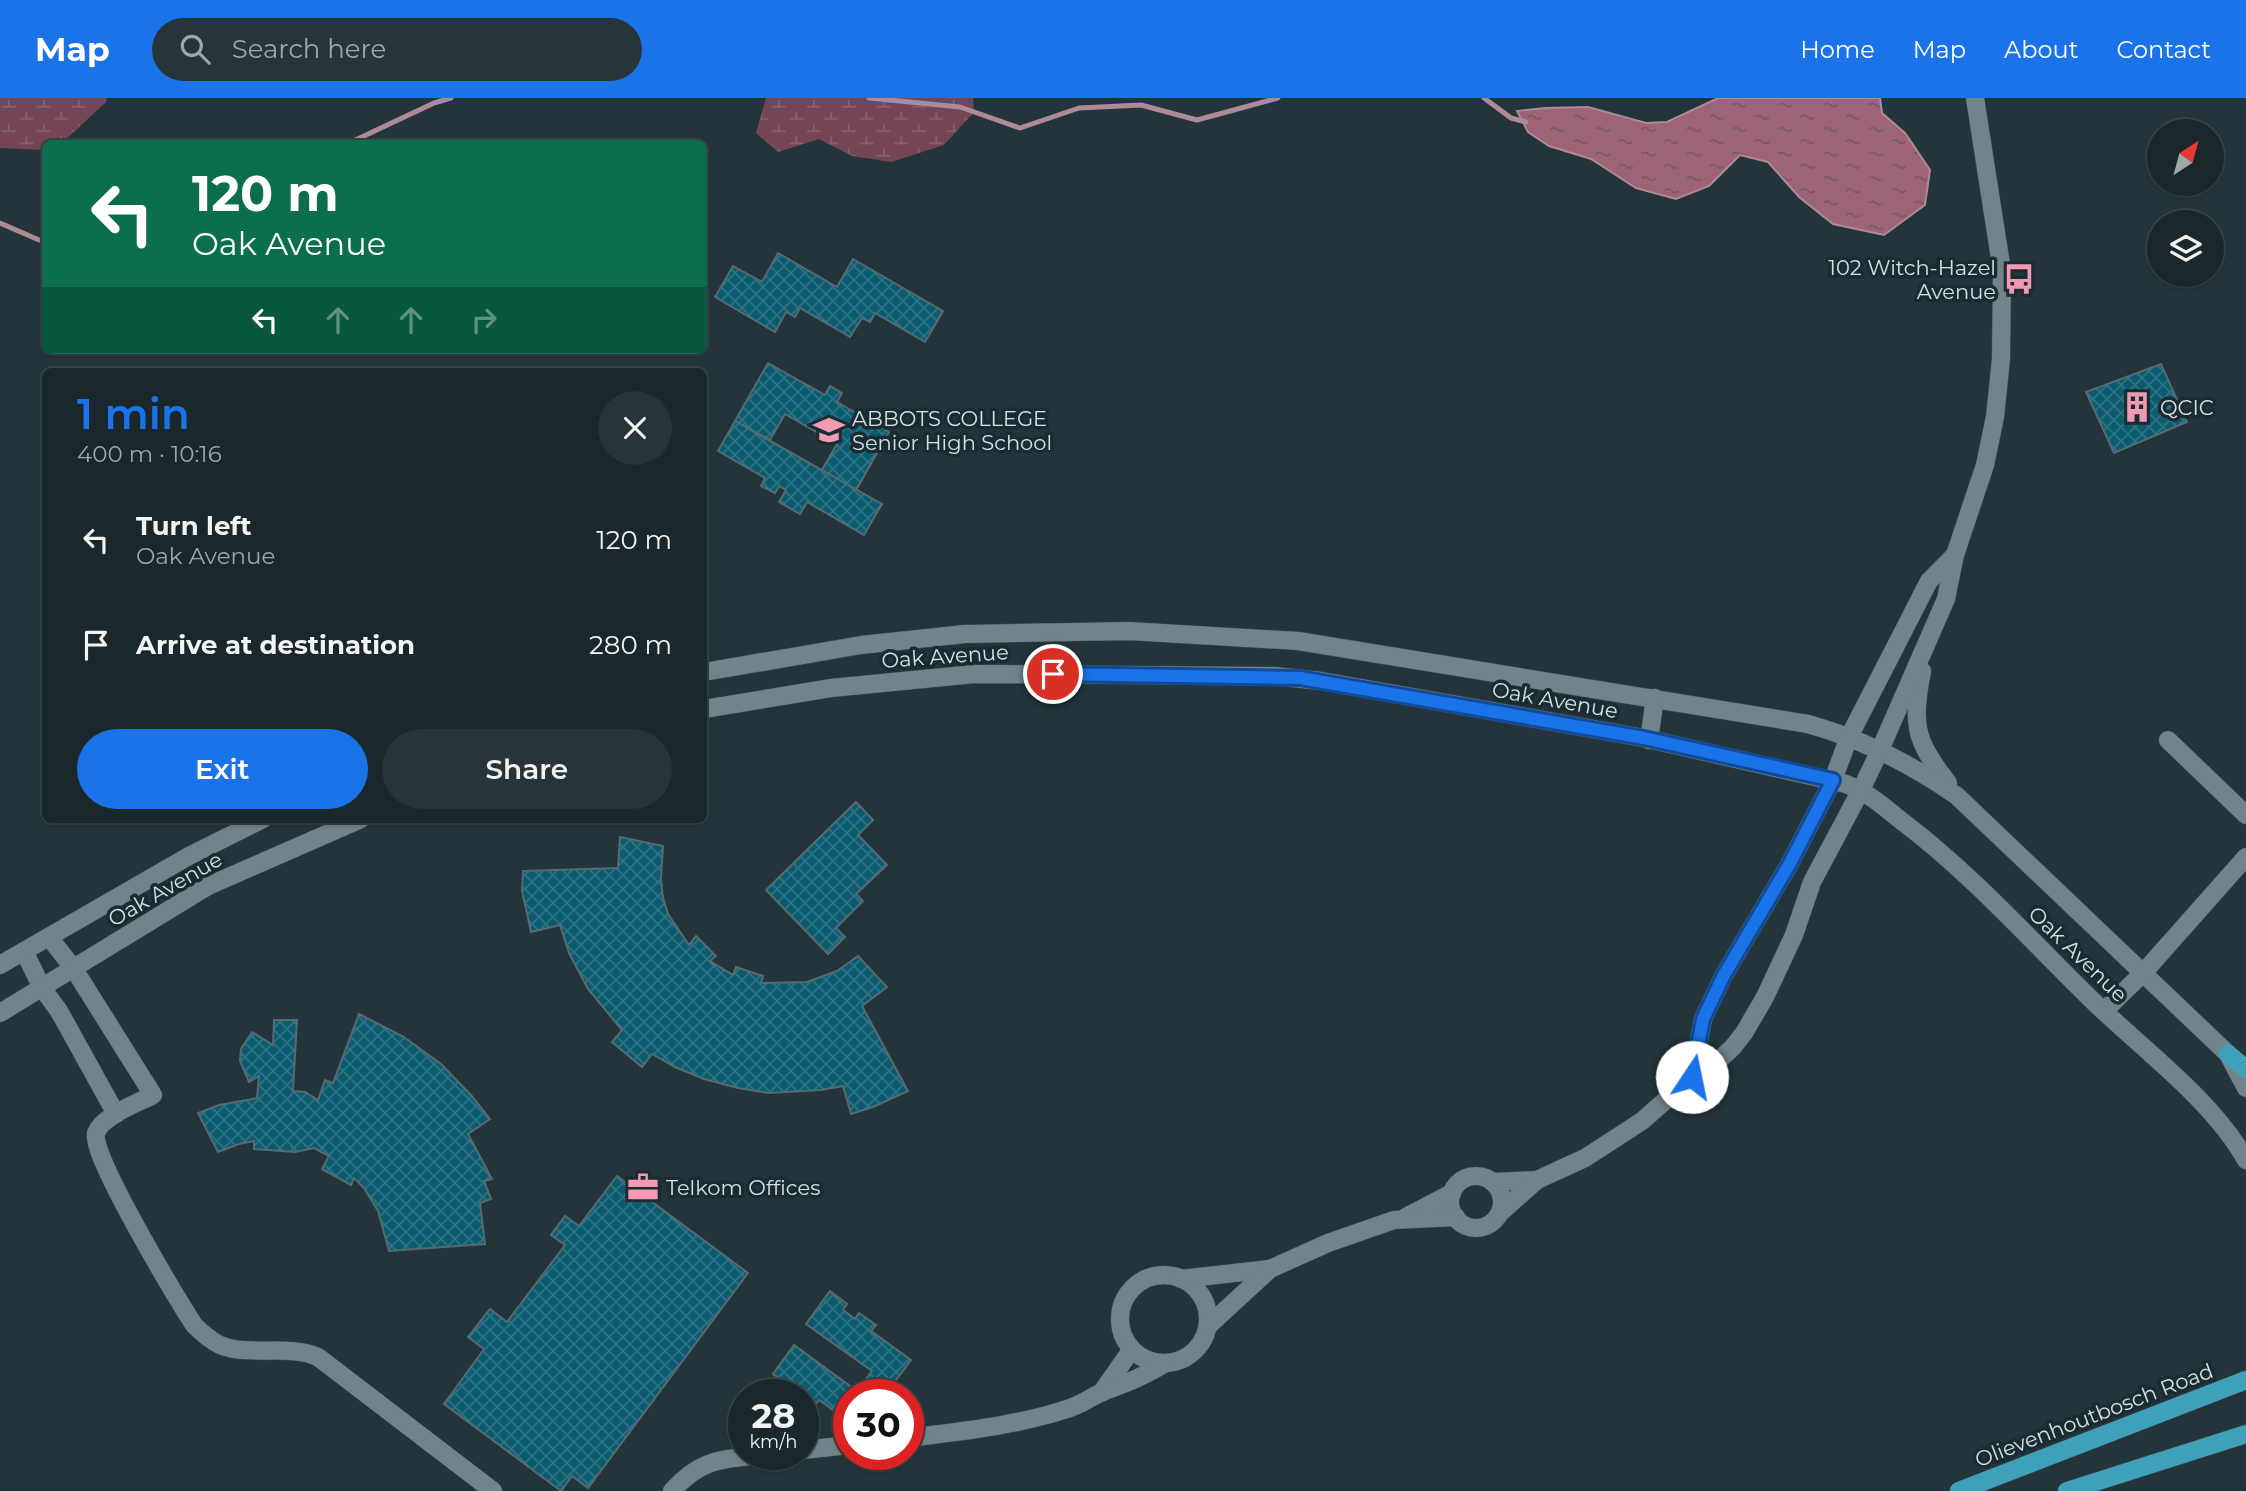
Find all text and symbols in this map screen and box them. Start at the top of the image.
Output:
search box [152,18,642,81]
text: Map [35,29,110,69]
icon: search [176,30,214,68]
text: Search here [232,33,386,65]
text: Home [1800,35,1875,64]
text: Map [1913,35,1966,64]
text: About [2004,35,2078,64]
text: Contact [2116,35,2211,64]
north arrow [2147,119,2224,196]
map controls [2147,119,2224,287]
text: 120 m [192,164,339,223]
icon: left [77,168,168,259]
button: layers [2147,210,2224,287]
text: Oak Avenue [192,224,386,263]
place label: 102 Witch-Hazel Avenue [1828,255,1996,304]
bus stop icon: 102 Witch-Hazel Avenue [2002,262,2036,296]
icon: left [246,301,284,339]
icon: ahead [319,301,357,339]
icon: ahead [392,301,430,339]
icon: right [465,301,503,339]
text: 1 min [77,388,190,440]
building icon: QCIC [2120,390,2154,424]
button: close [598,391,672,465]
place label: QCIC [2160,395,2214,420]
place label: ABBOTS COLLEGE Senior High School [852,406,1052,455]
school or university icon: ABBOTS COLLEGE Senior High School [812,413,846,447]
text: 400 m · 10:16 [77,440,222,468]
text: Turn left [136,510,252,542]
icon: left [77,521,115,559]
text: 120 m [596,524,672,556]
text: Oak Avenue [136,542,275,570]
icon: arrive [77,626,115,664]
text: Arrive at destination [136,629,415,661]
text: 280 m [589,629,672,661]
street label: Oak Avenue [881,639,1009,673]
pin [1023,644,1083,704]
icon: arrive [1034,655,1072,693]
street label: Oak Avenue [1490,677,1620,723]
button: Exit [77,729,368,809]
button: Share [382,729,672,809]
street label: Oak Avenue [104,846,226,932]
street label: Oak Avenue [2024,901,2132,1007]
position arrow [1655,1040,1729,1114]
office icon: Telkom Offices [626,1170,660,1204]
place label: Telkom Offices [666,1175,820,1200]
street label: Olievenhoutbosch Road [1971,1358,2217,1472]
speed limit sign: 30 [833,1379,924,1470]
text: 28 [752,1394,795,1437]
text: km/h [749,1431,798,1453]

